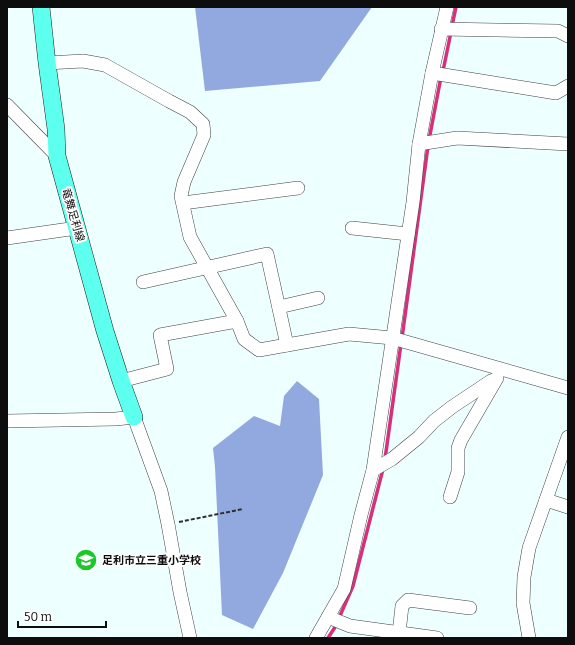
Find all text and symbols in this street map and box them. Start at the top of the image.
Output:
street label: 竜舞足利線 [59,187,87,243]
school or university icon: 足利市立三重小学校 [73,547,99,573]
place label: 足利市立三重小学校 [102,554,201,567]
scale bar [18,603,106,629]
text: 50 m [24,610,53,624]

